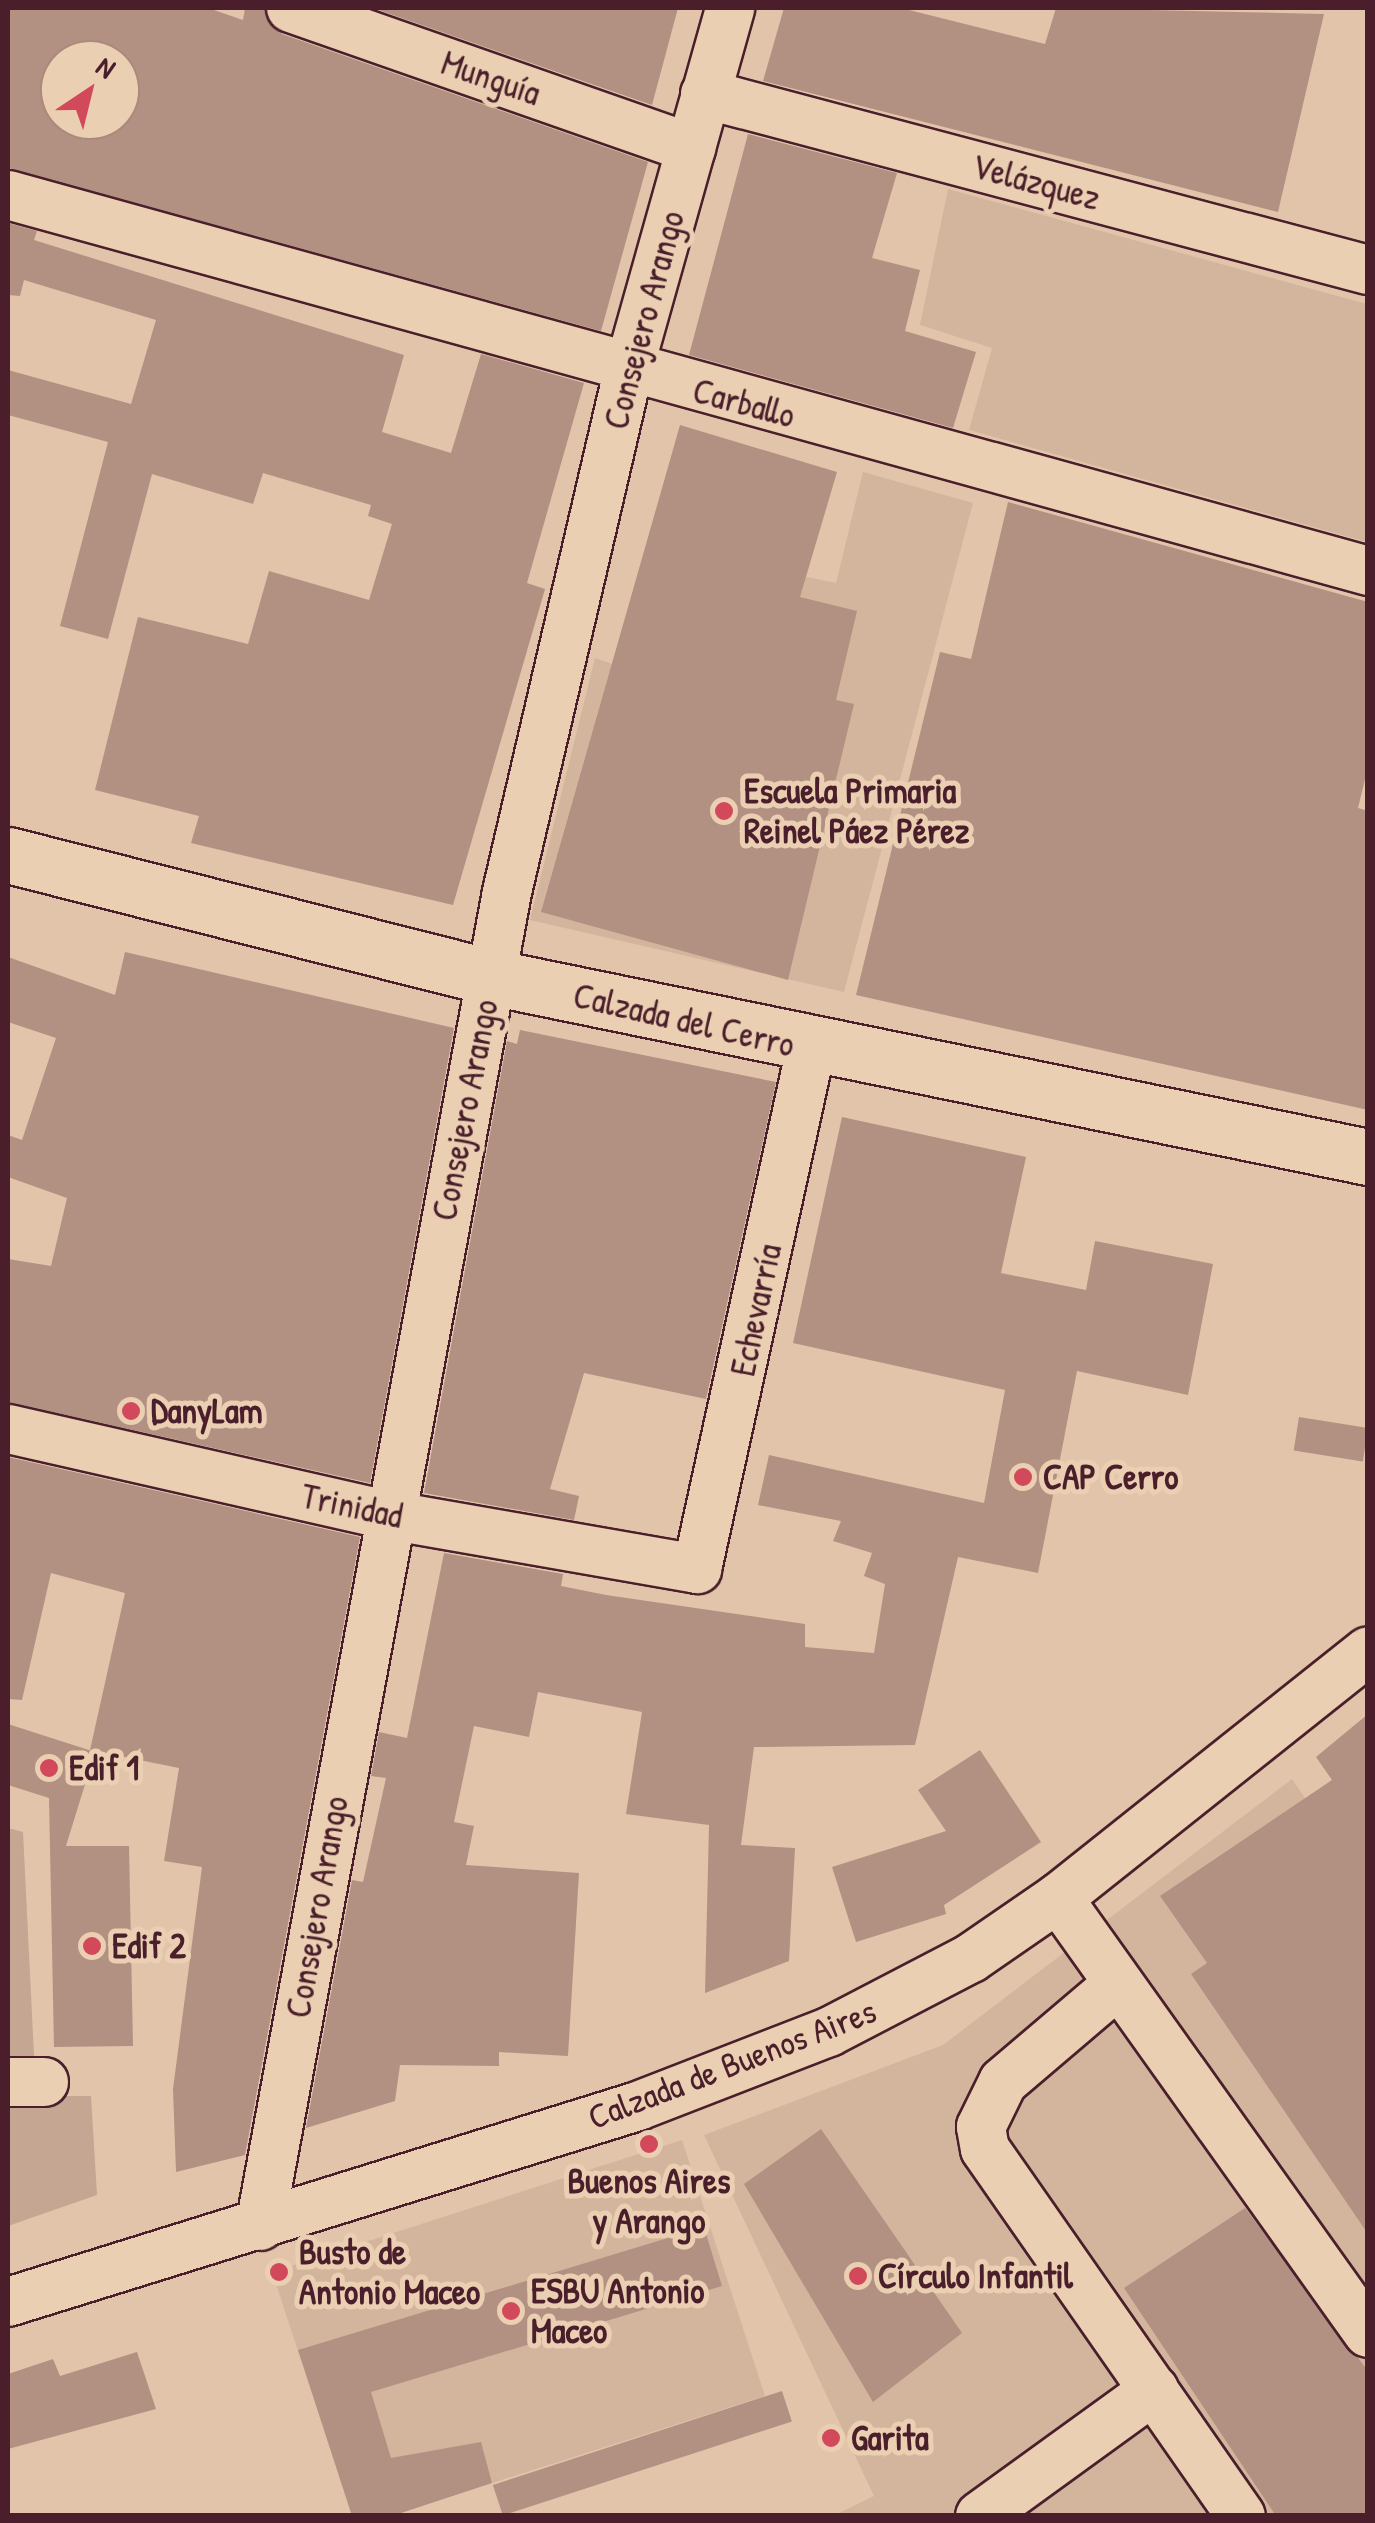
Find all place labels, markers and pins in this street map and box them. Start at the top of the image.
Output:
place label: Escuela Primaria Reinel Páez Pérez [744,770,969,852]
marker: Escuela Primaria Reinel Páez Pérez [713,800,735,822]
place label: DanyLam [151,1390,263,1432]
marker: DanyLam [120,1400,142,1422]
place label: CAP Cerro [1043,1456,1178,1498]
marker: CAP Cerro [1012,1466,1034,1488]
place label: Edif 1 [69,1747,139,1789]
marker: Edif 1 [38,1757,60,1779]
place label: Edif 2 [112,1925,186,1967]
marker: Edif 2 [81,1935,103,1957]
marker: Buenos Aires y Arango [638,2133,660,2155]
place label: Buenos Aires y Arango [568,2160,730,2242]
place label: Busto de Antonio Maceo [299,2231,480,2313]
place label: Círculo Infantil [878,2255,1073,2297]
marker: Busto de Antonio Maceo [268,2261,290,2283]
marker: Círculo Infantil [847,2265,869,2287]
place label: ESBU Antonio Maceo [531,2270,704,2352]
marker: ESBU Antonio Maceo [500,2300,522,2322]
place label: Garita [851,2417,929,2459]
marker: Garita [820,2427,842,2449]

